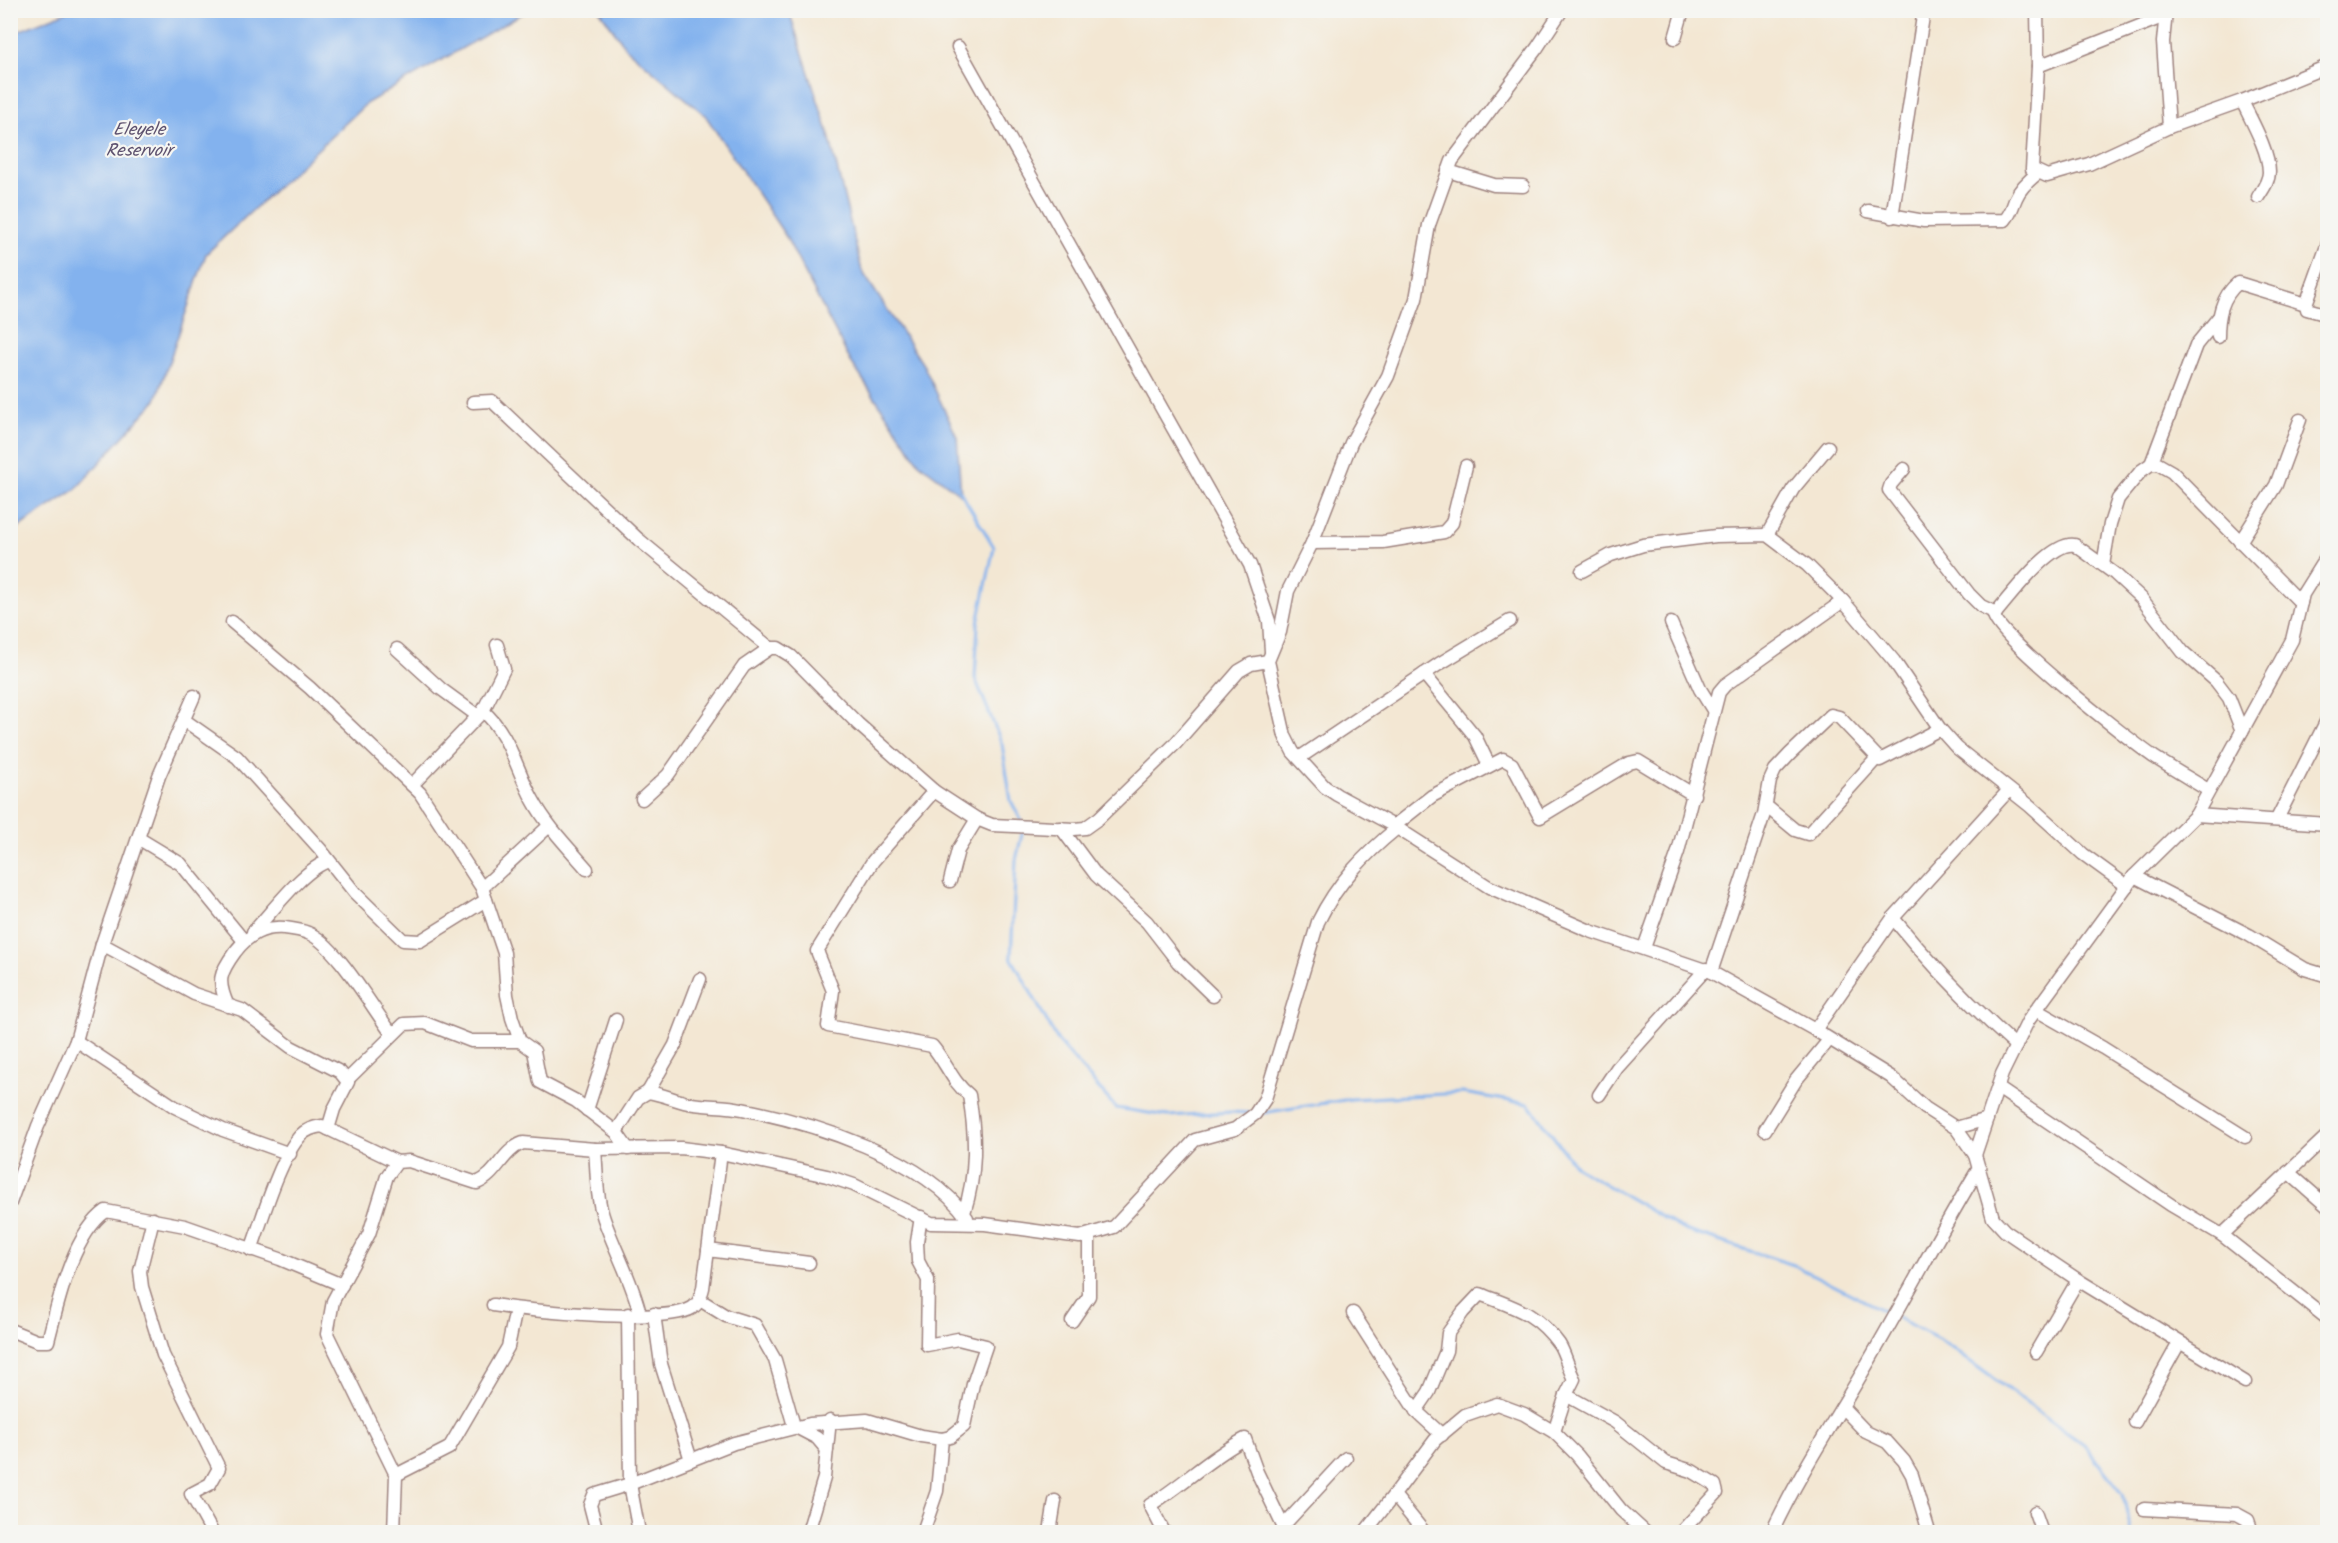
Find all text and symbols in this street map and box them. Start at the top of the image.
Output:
water label: Eleyele Reservoir [106,116,176,166]

